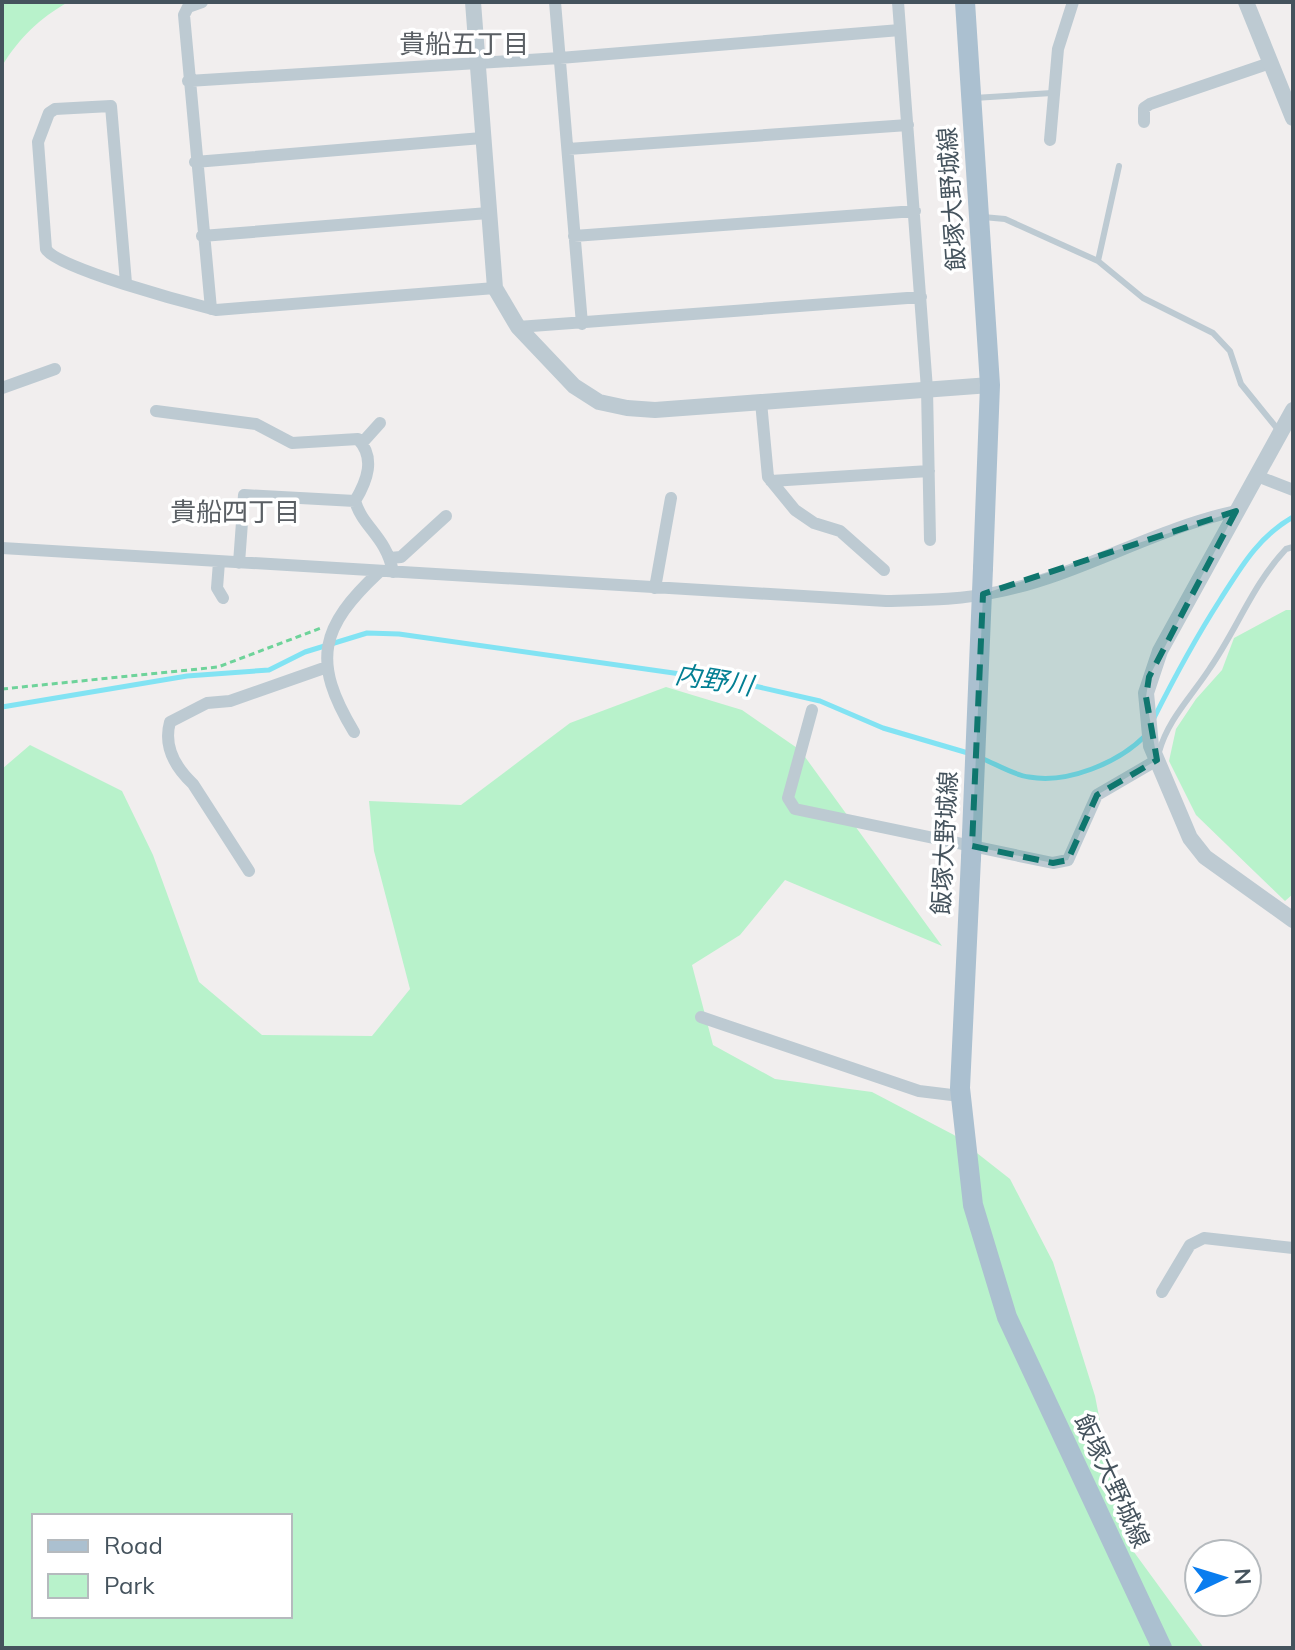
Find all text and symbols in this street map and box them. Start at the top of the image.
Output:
district label: 貴船五丁目 [399,27,529,60]
street label: 飯塚大野城線 [931,126,971,272]
district label: 貴船四丁目 [170,495,300,528]
water label: 内野川 [673,657,758,702]
street label: 飯塚大野城線 [925,770,963,916]
street label: 飯塚大野城線 [1069,1409,1157,1552]
legend [32,1514,292,1618]
text: Road [104,1530,163,1560]
north arrow [1183,1538,1263,1618]
text: N [1228,1567,1257,1586]
text: Park [104,1570,155,1600]

